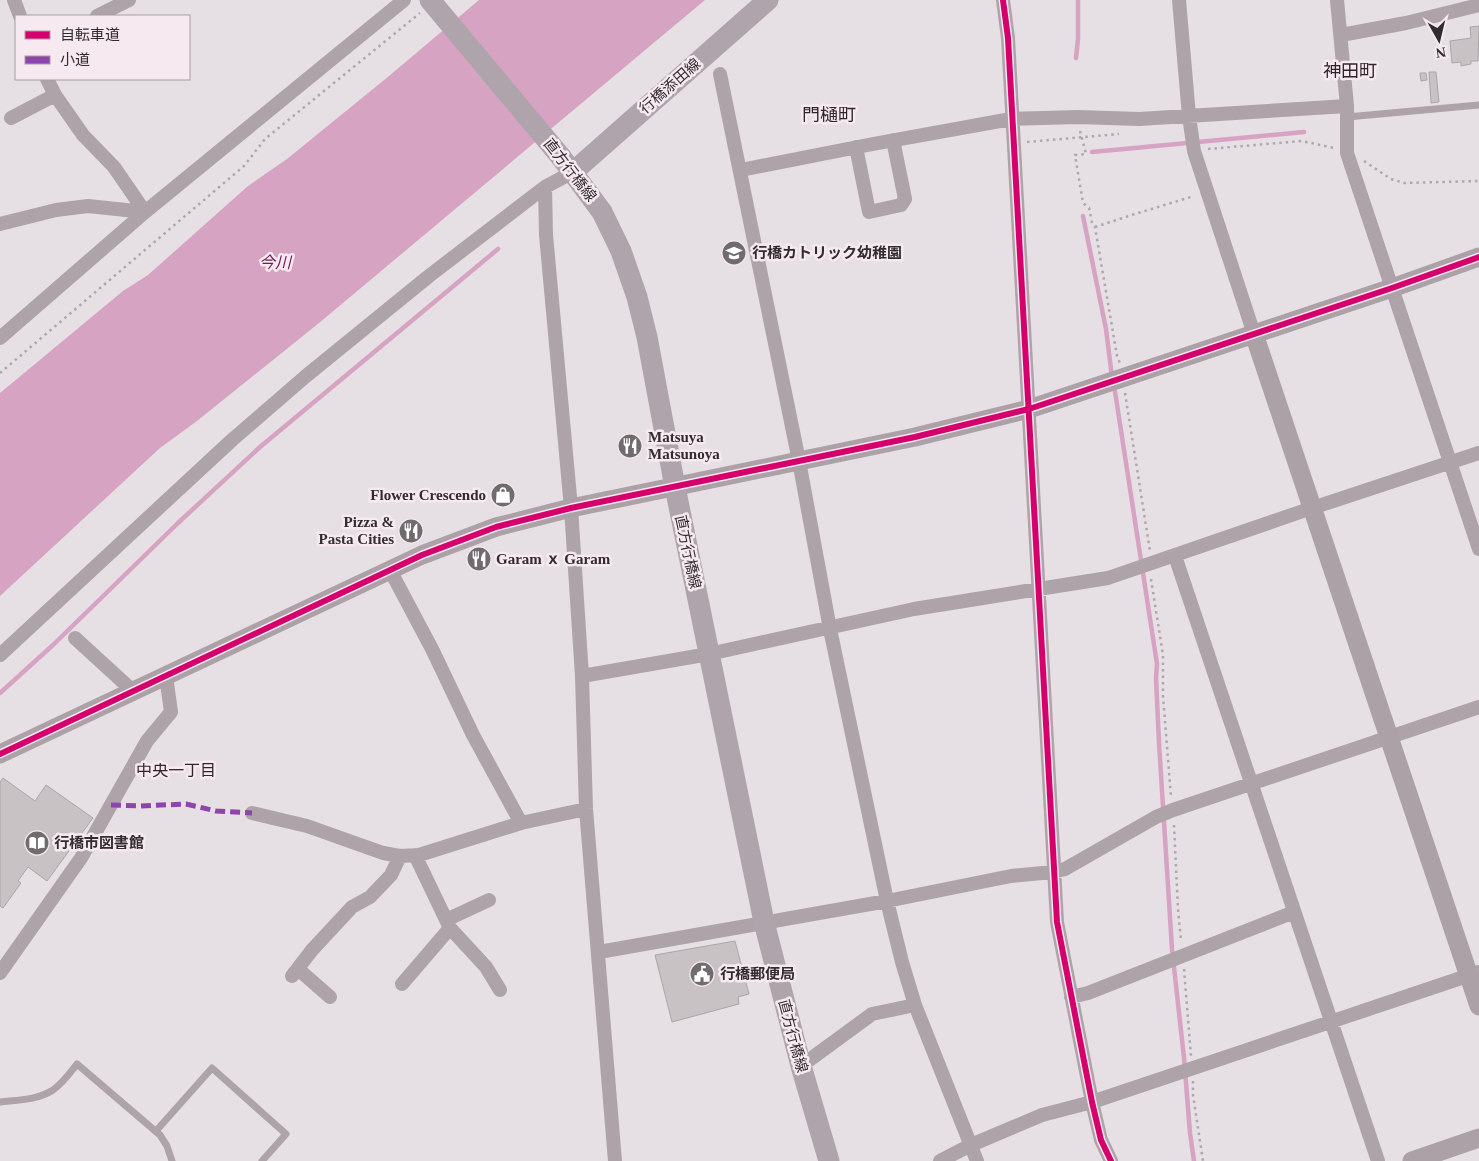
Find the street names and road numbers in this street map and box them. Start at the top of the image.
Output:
street label: 行橋添田線 [636,55,704,117]
street label: 直方行橋線 [541,135,600,204]
street label: 直方行橋線 [672,513,705,590]
street label: 直方行橋線 [776,997,811,1074]

